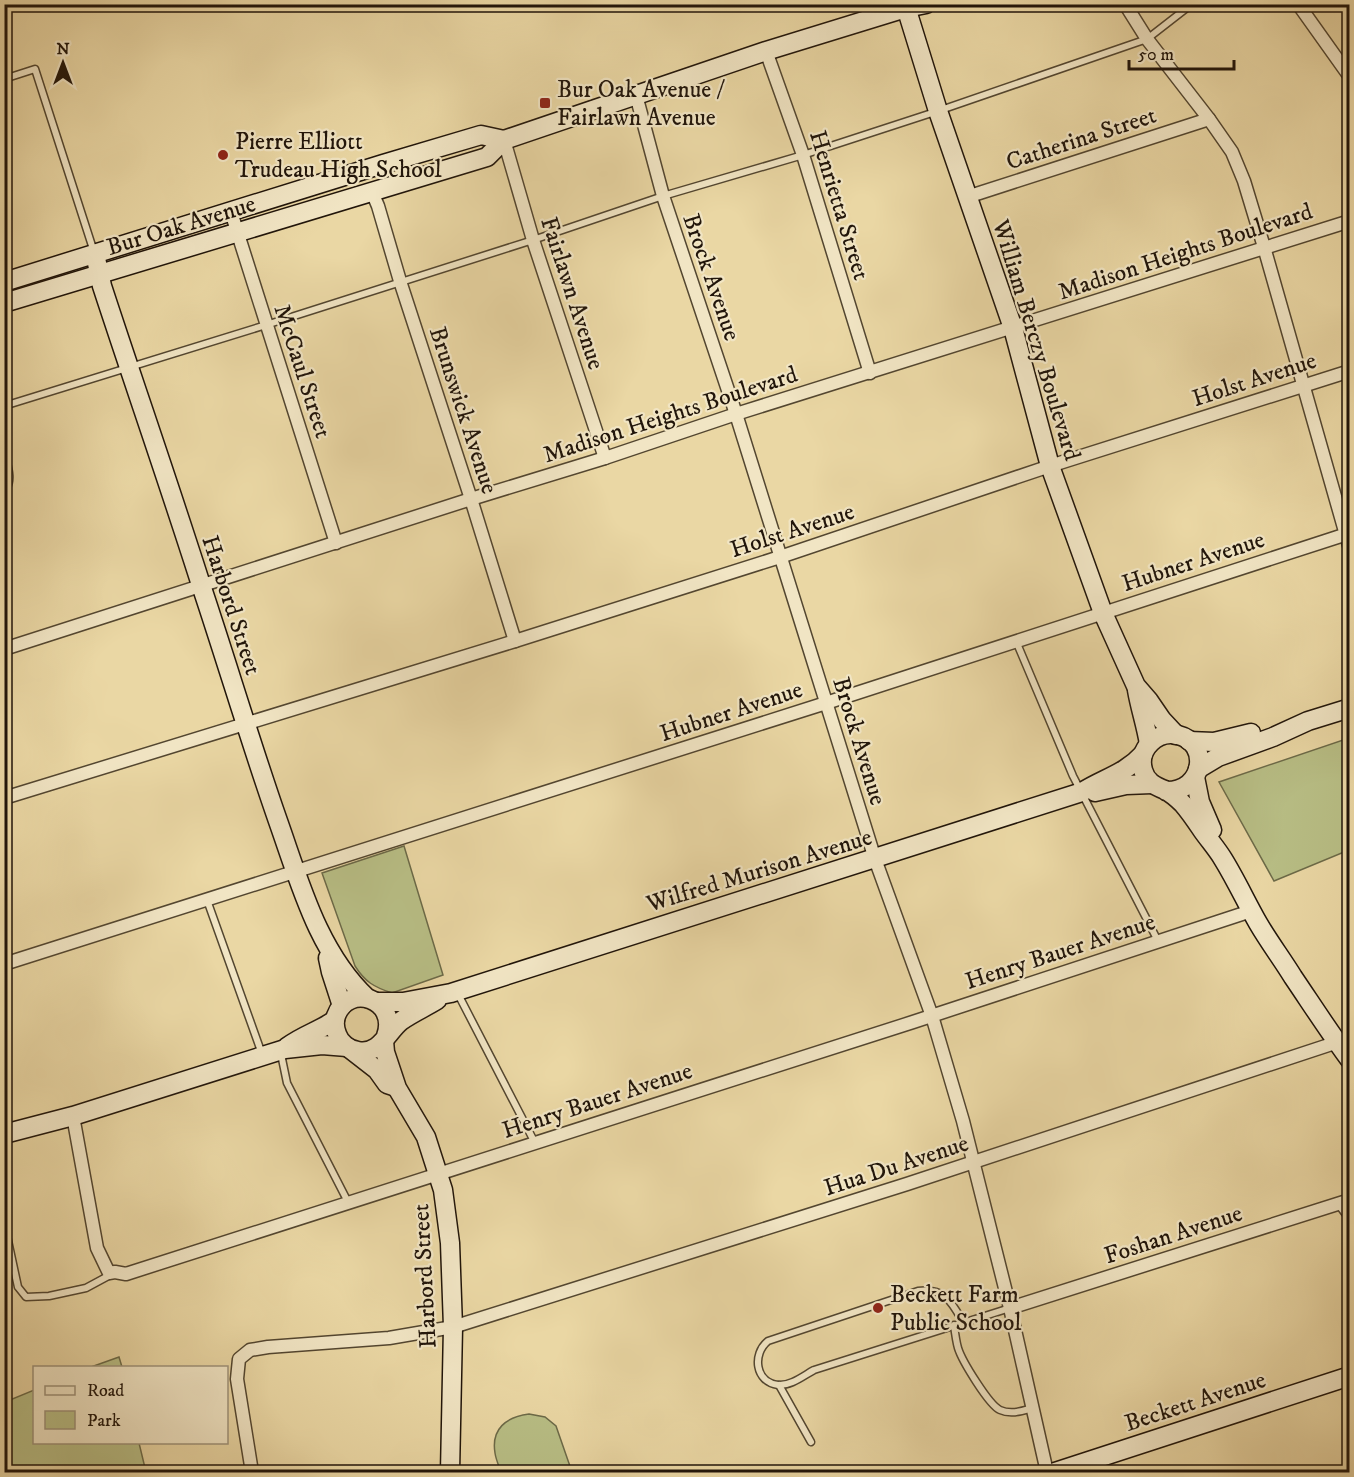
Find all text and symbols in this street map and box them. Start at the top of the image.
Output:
north arrow [33,33,93,93]
scale bar [1129,33,1234,71]
text: N [56,39,70,59]
text: 50 m [1138,44,1174,66]
place label: Bur Oak Avenue / Fairlawn Avenue [557,75,725,133]
marker: Bur Oak Avenue / Fairlawn Avenue [538,96,552,110]
street label: Catherina Street [1002,100,1160,177]
place label: Pierre Elliott Trudeau High School [235,127,443,185]
street label: Henrietta Street [802,127,876,284]
marker: Pierre Elliott Trudeau High School [216,148,230,162]
street label: Bur Oak Avenue [103,189,260,263]
street label: Madison Heights Boulevard [1054,197,1316,307]
street label: Brock Avenue [675,210,747,345]
street label: Fairlawn Avenue [533,213,611,373]
street label: William Berczy Boulevard [985,215,1087,464]
street label: McCaul Street [266,301,338,442]
street label: Brunswick Avenue [422,323,504,498]
street label: Holst Avenue [1189,346,1320,414]
street label: Madison Heights Boulevard [539,360,801,470]
street label: Holst Avenue [727,497,858,565]
street label: Hubner Avenue [1118,525,1268,599]
street label: Harbord Street [194,532,268,679]
street label: Brock Avenue [825,674,893,809]
street label: Hubner Avenue [656,675,806,749]
street label: Wilfred Murison Avenue [642,822,876,920]
street label: Henry Bauer Avenue [962,907,1159,997]
street label: Henry Bauer Avenue [499,1056,696,1146]
street label: Hua Du Avenue [820,1128,973,1203]
street label: Foshan Avenue [1101,1199,1246,1271]
street label: Harbord Street [406,1203,444,1349]
place label: Beckett Farm Public School [890,1280,1022,1338]
marker: Beckett Farm Public School [871,1301,885,1315]
street label: Beckett Avenue [1121,1365,1270,1439]
legend [33,1366,228,1444]
text: Road [87,1380,124,1402]
text: Park [87,1410,121,1432]

